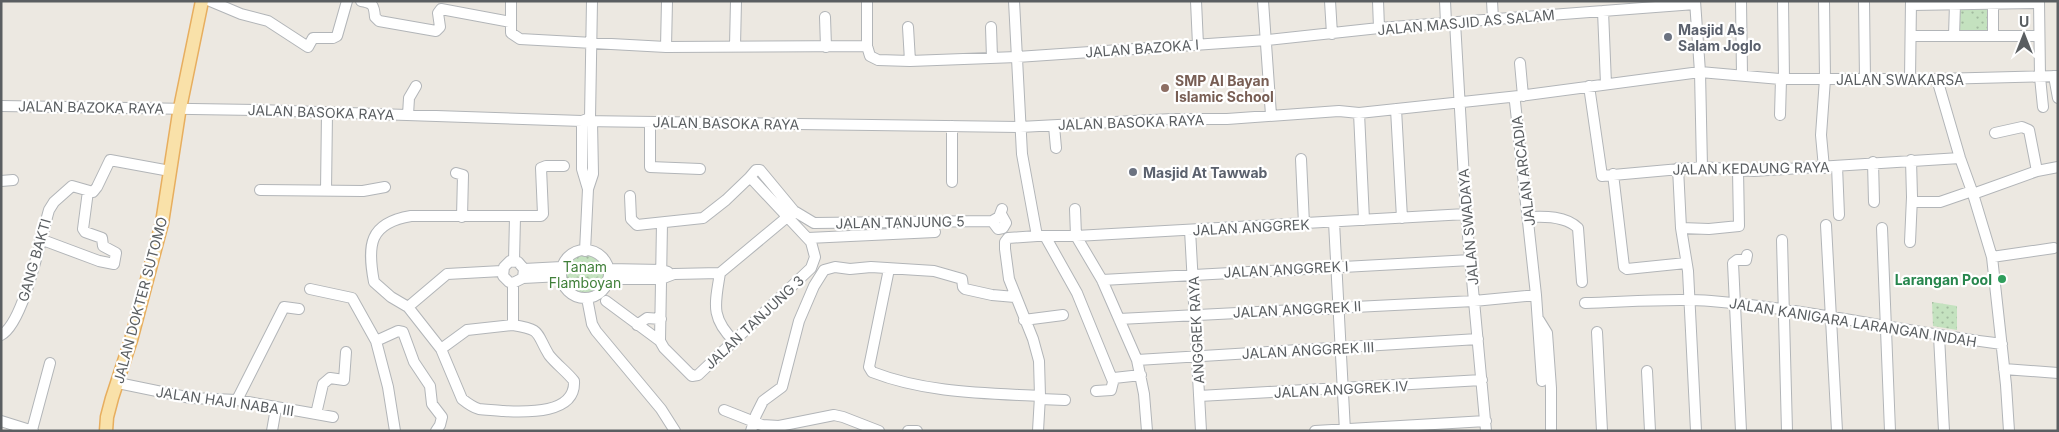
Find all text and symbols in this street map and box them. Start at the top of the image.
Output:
street label: JALAN MASJID AS SALAM [1377,6,1555,38]
north arrow [1999,10,2049,60]
text: U [2019,13,2029,30]
place label: Masjid As Salam Joglo [1678,21,1762,54]
marker: Masjid As Salam Joglo [1662,31,1674,43]
street label: JALAN BAZOKA I [1085,36,1199,60]
street label: JALAN SWAKARSA [1836,71,1964,88]
place label: SMP Al Bayan Islamic School [1175,72,1274,105]
marker: SMP Al Bayan Islamic School [1159,82,1171,94]
street label: JALAN BAZOKA RAYA [18,97,165,117]
street label: JALAN BASOKA RAYA [247,101,395,123]
street label: JALAN BASOKA RAYA [1057,111,1205,133]
street label: JALAN BASOKA RAYA [653,113,800,133]
street label: JALAN ARCADIA [1508,114,1538,227]
street label: JALAN KEDAUNG RAYA [1672,158,1830,178]
place label: Masjid At Tawwab [1143,164,1268,181]
marker: Masjid At Tawwab [1127,166,1139,178]
street label: JALAN SWADAYA [1454,167,1482,286]
street label: JALAN TANJUNG 5 [835,212,965,232]
street label: JALAN DOKTER SUTOMO [110,215,170,385]
street label: JALAN ANGGREK [1192,215,1311,239]
street label: GANG BAKTI [14,216,54,304]
street label: JALAN ANGGREK I [1223,257,1349,281]
park label: Tanam Flamboyan [549,258,621,291]
place label: Larangan Pool [1895,271,1992,288]
street label: JALAN TANJUNG 3 [701,272,807,372]
marker: Larangan Pool [1996,273,2008,285]
street label: ANGGREK RAYA [1185,275,1207,384]
street label: JALAN KANIGARA LARANGAN INDAH [1728,294,1978,350]
street label: JALAN ANGGREK II [1232,297,1362,321]
street label: JALAN ANGGREK III [1241,338,1375,362]
street label: JALAN ANGGREK IV [1273,377,1409,401]
street label: JALAN HAJI NABA III [155,383,295,419]

